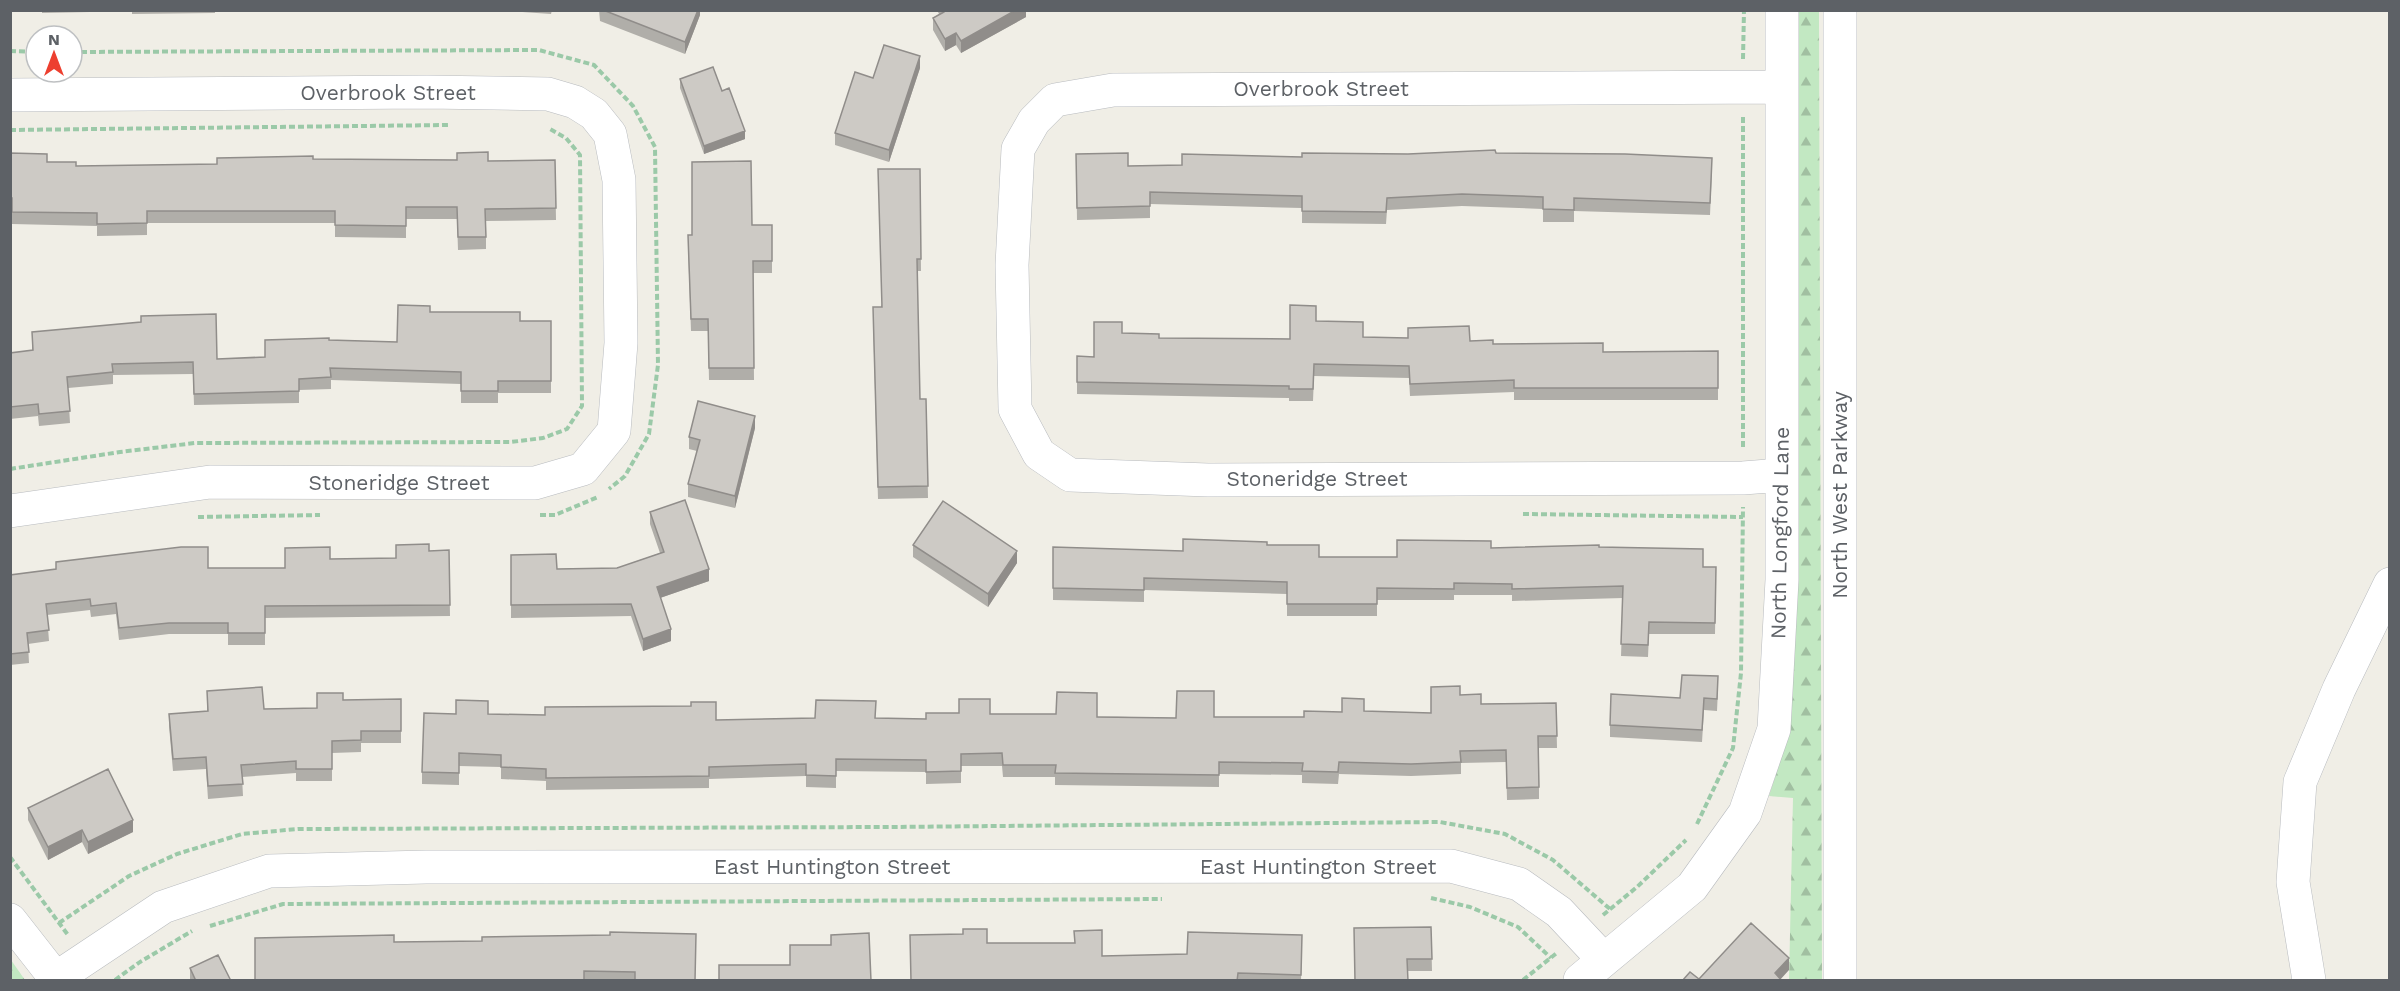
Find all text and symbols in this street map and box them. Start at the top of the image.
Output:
north arrow [24,24,84,84]
text: N [48,30,60,49]
street label: Overbrook Street [1233,76,1409,101]
street label: Overbrook Street [300,80,476,105]
street label: North West Parkway [1827,391,1852,599]
street label: North Longford Lane [1765,427,1794,639]
street label: Stoneridge Street [1227,466,1408,491]
street label: Stoneridge Street [309,470,490,495]
street label: East Huntington Street [714,854,951,879]
street label: East Huntington Street [1200,854,1437,879]

